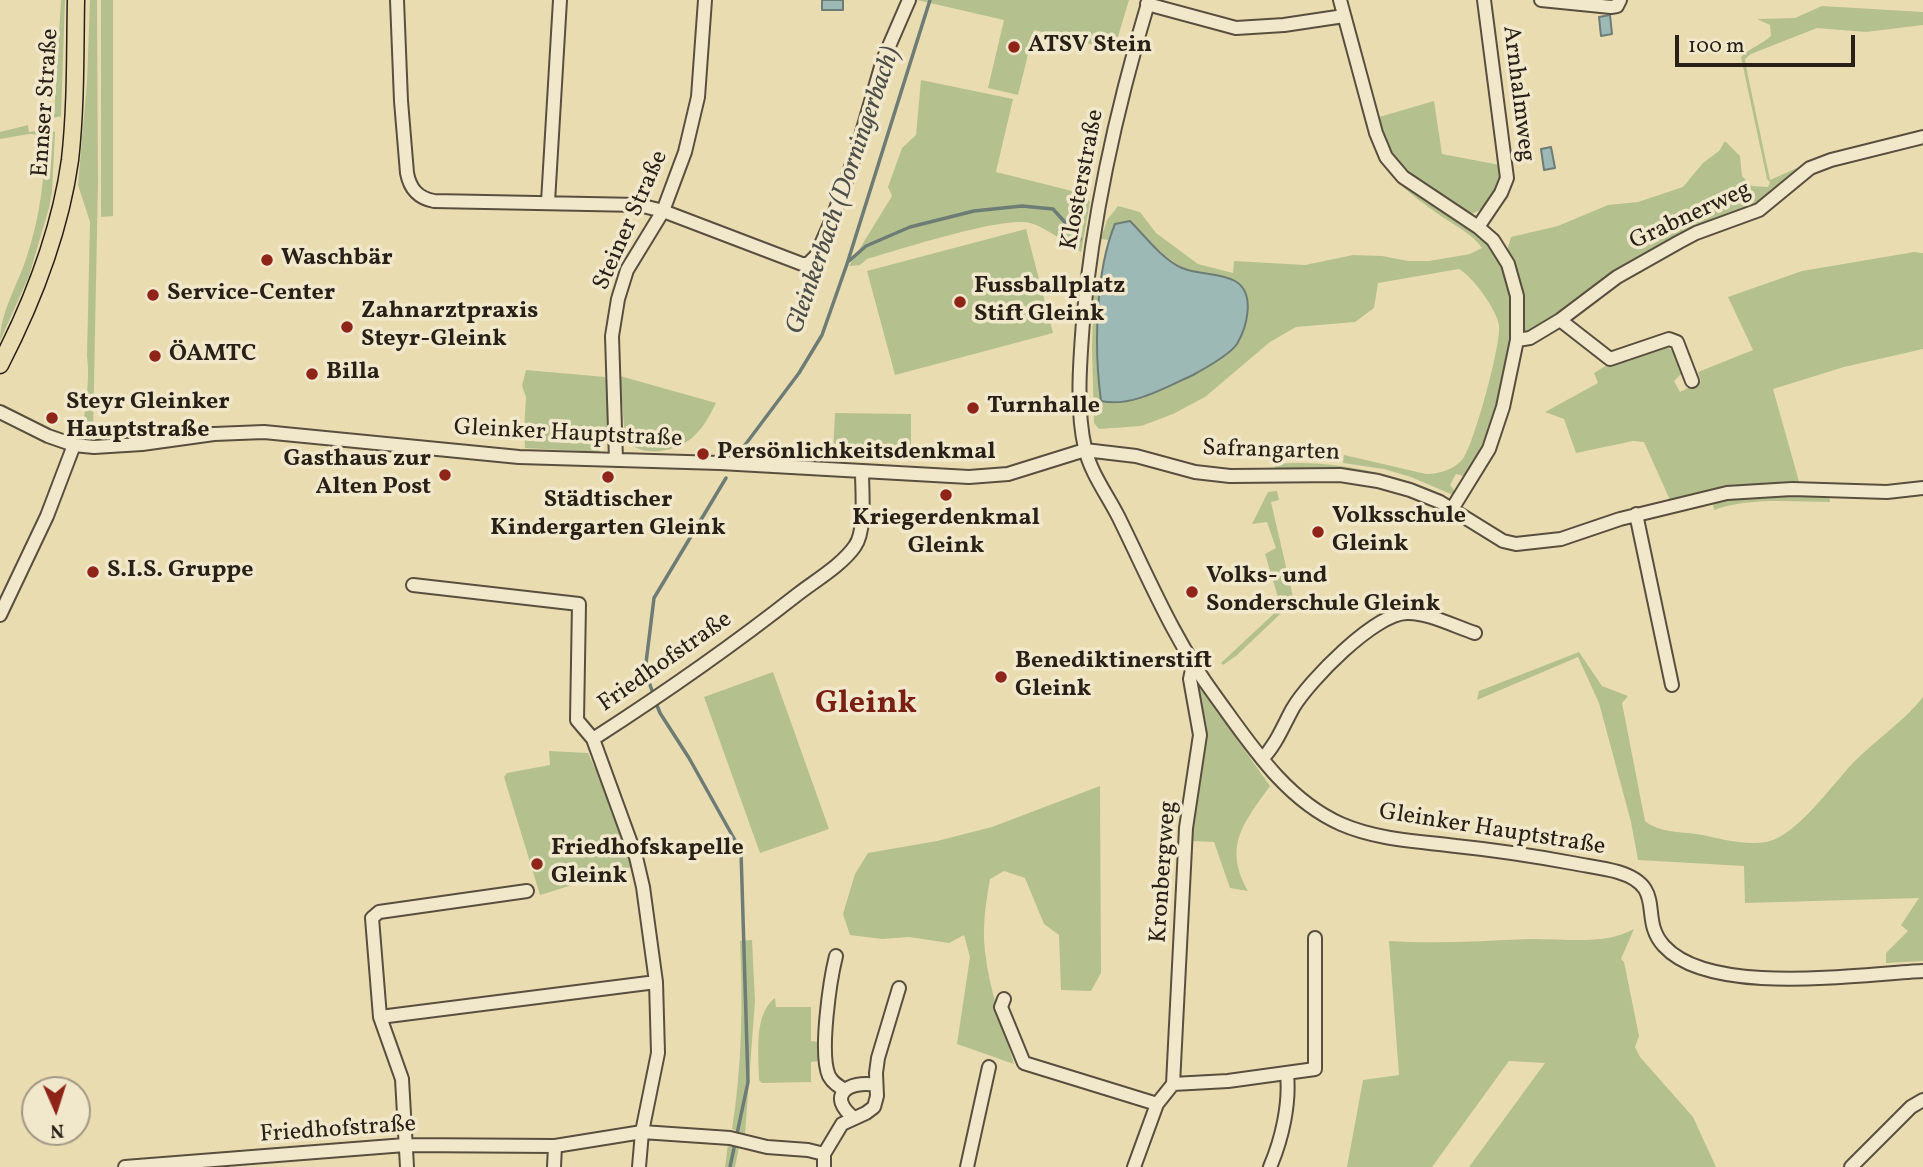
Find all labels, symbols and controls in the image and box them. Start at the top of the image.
scale bar [1678,21,1858,65]
street label: Arnhalmweg [1494,24,1540,164]
street label: Ennser Straße [27,28,67,178]
text: 100 m [1688,32,1745,61]
place label: ATSV Stein [1028,33,1152,61]
marker: ATSV Stein [1006,39,1022,55]
water label: Gleinkerbach (Dorningerbach) [781,43,909,339]
street label: Klosterstraße [1056,107,1112,253]
street label: Steiner Straße [588,147,676,295]
street label: Grabnerweg [1626,176,1756,258]
place label: Waschbär [281,246,393,274]
marker: Waschbär [259,252,275,268]
place label: Fussballplatz Stift Gleink [974,274,1125,330]
place label: Service-Center [167,281,335,309]
marker: Service-Center [145,287,161,303]
marker: Fussballplatz Stift Gleink [952,294,968,310]
place label: Zahnarztpraxis Steyr-Gleink [361,299,538,355]
marker: Zahnarztpraxis Steyr-Gleink [339,319,355,335]
place label: ÖAMTC [169,342,256,370]
marker: ÖAMTC [147,348,163,364]
place label: Billa [326,360,380,388]
marker: Billa [304,366,320,382]
place label: Steyr Gleinker Hauptstraße [66,390,230,446]
place label: Turnhalle [987,394,1100,422]
marker: Turnhalle [965,400,981,416]
marker: Steyr Gleinker Hauptstraße [44,410,60,426]
street label: Gleinker Hauptstraße [453,415,683,455]
street label: Safrangarten [1202,435,1340,469]
place label: Persönlichkeitsdenkmal [717,440,996,468]
marker: Persönlichkeitsdenkmal [695,446,711,462]
place label: Gasthaus zur Alten Post [283,447,431,503]
marker: Gasthaus zur Alten Post [437,467,453,483]
marker: Städtischer Kindergarten Gleink [600,469,616,485]
marker: Kriegerdenkmal Gleink [938,487,954,503]
place label: Städtischer Kindergarten Gleink [490,488,726,544]
place label: Volksschule Gleink [1332,504,1466,560]
place label: Kriegerdenkmal Gleink [852,506,1040,562]
marker: Volksschule Gleink [1310,524,1326,540]
place label: S.I.S. Gruppe [107,558,253,586]
marker: S.I.S. Gruppe [85,564,101,580]
place label: Volks- und Sonderschule Gleink [1206,564,1440,620]
marker: Volks- und Sonderschule Gleink [1184,584,1200,600]
street label: Friedhofstraße [594,606,738,720]
place label: Benediktinerstift Gleink [1015,649,1212,705]
marker: Benediktinerstift Gleink [993,669,1009,685]
district label: Gleink [815,687,917,725]
street label: Gleinker Hauptstraße [1377,799,1607,863]
street label: Kronbergweg [1146,800,1184,944]
place label: Friedhofskapelle Gleink [551,836,744,892]
marker: Friedhofskapelle Gleink [529,856,545,872]
north arrow [21,1076,91,1146]
street label: Friedhofstraße [259,1111,417,1151]
text: N [49,1117,65,1143]

